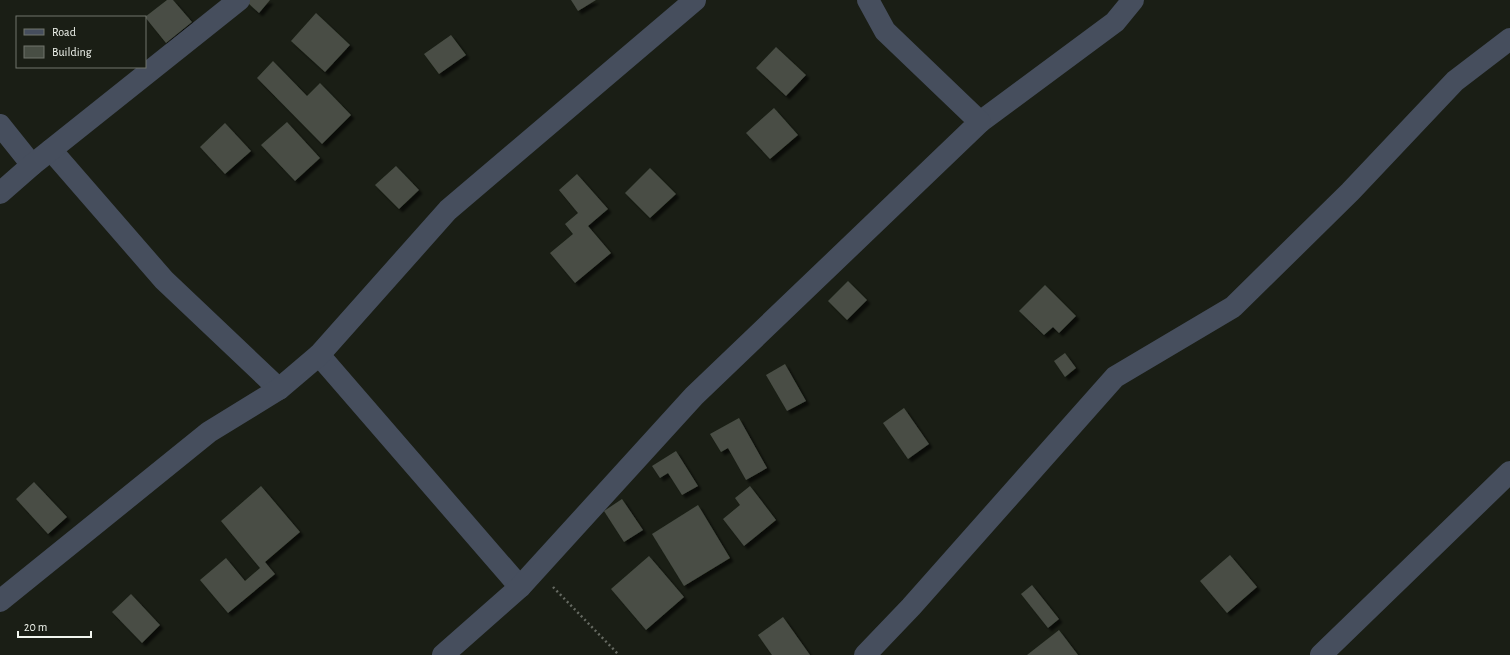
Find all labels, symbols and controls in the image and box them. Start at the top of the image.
legend [16,16,146,68]
text: Road [52,26,76,38]
text: Building [52,46,92,58]
scale bar [18,613,91,639]
text: 20 m [24,621,47,633]

